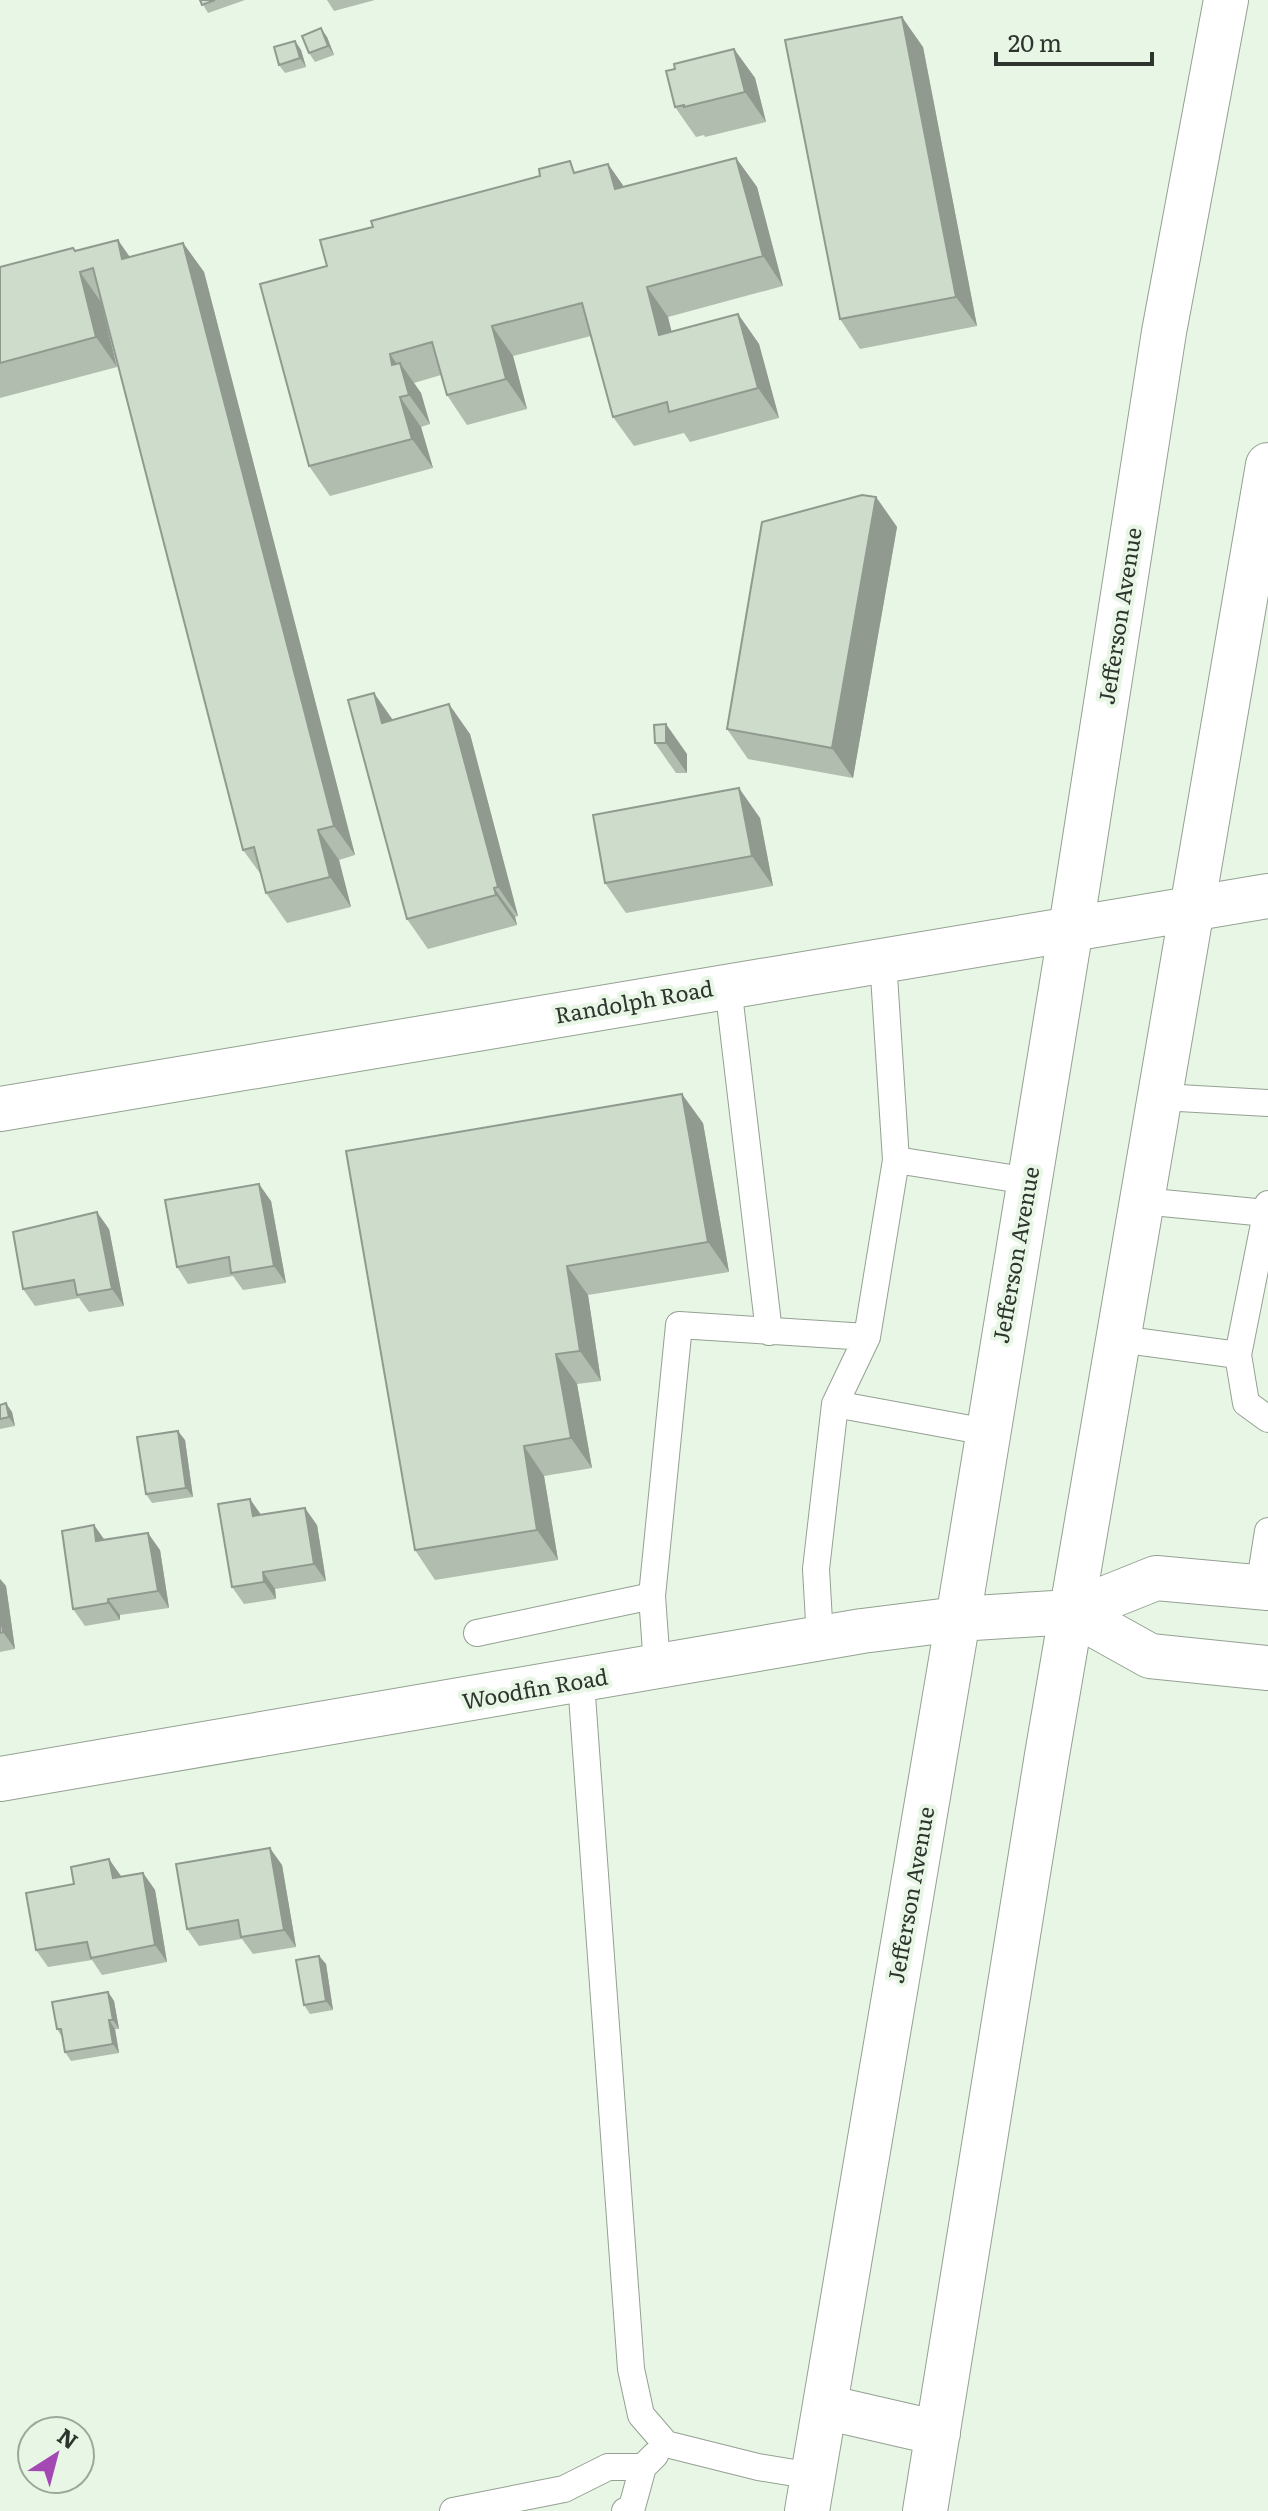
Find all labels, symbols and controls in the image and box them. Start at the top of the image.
scale bar [996,16,1152,66]
text: 20 m [1008,24,1062,59]
street label: Jefferson Avenue [1088,525,1149,707]
street label: Randolph Road [552,970,716,1031]
street label: Jefferson Avenue [983,1164,1046,1346]
street label: Woodfin Road [459,1658,610,1717]
street label: Jefferson Avenue [878,1804,941,1986]
north arrow [16,2415,96,2495]
text: N [51,2419,86,2456]

